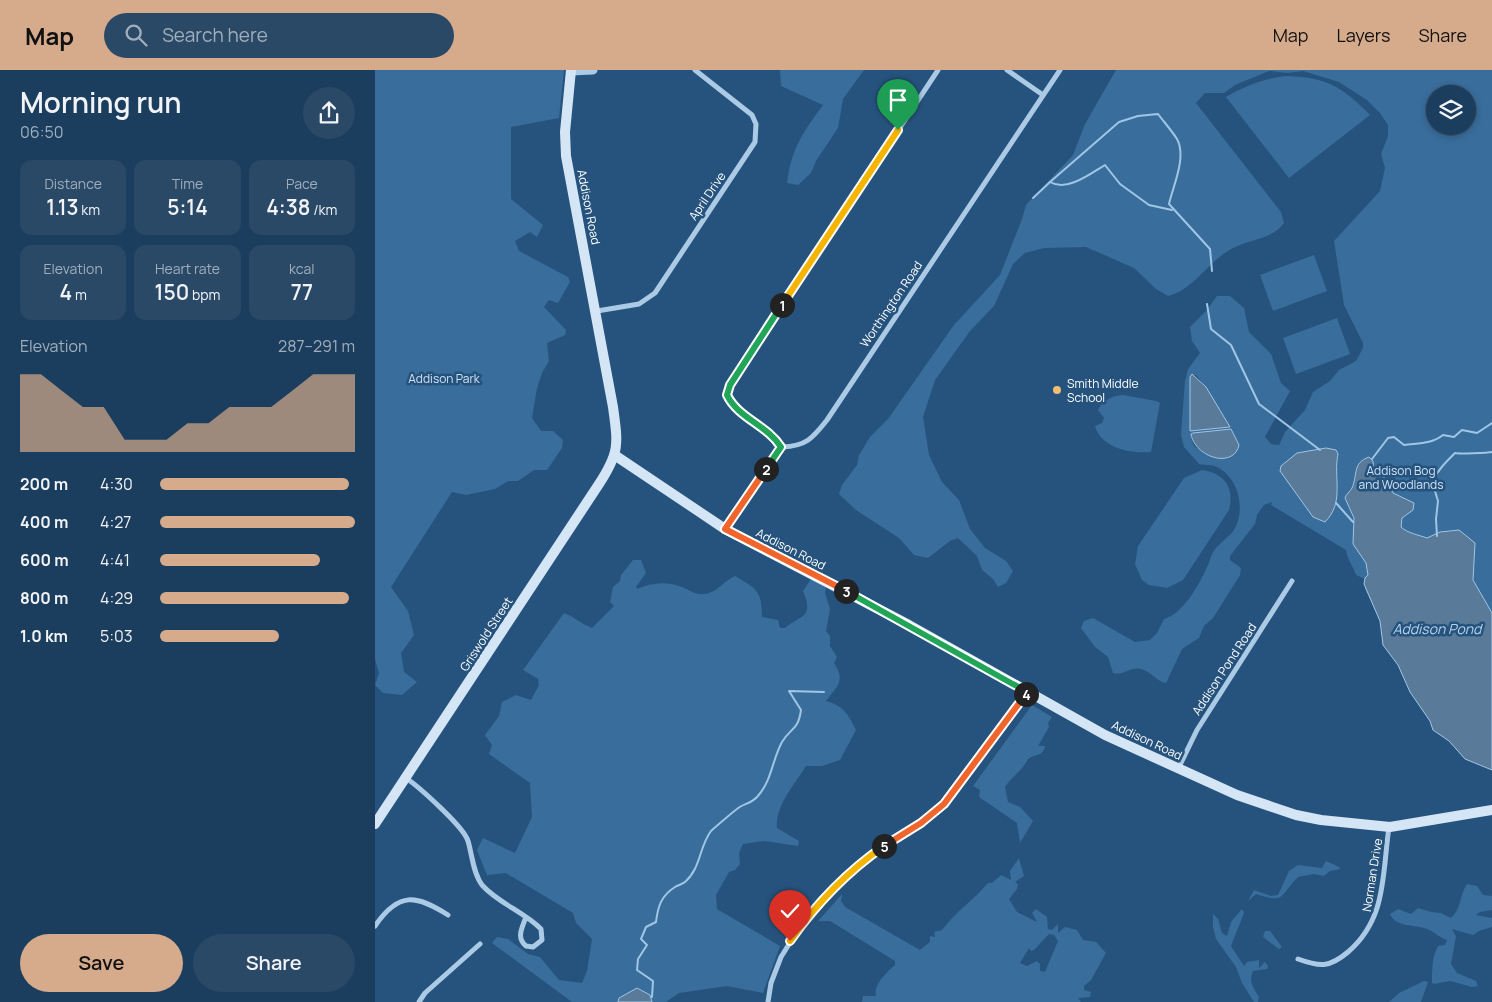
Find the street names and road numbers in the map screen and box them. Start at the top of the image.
street label: Addison Road [573,168,605,246]
street label: April Drive [685,168,729,224]
street label: Worthington Road [856,258,926,350]
street label: Addison Road [753,524,829,574]
street label: Griswold Street [456,593,516,674]
street label: Addison Pond Road [1188,620,1260,718]
street label: Addison Road [1109,716,1185,764]
street label: Norman Drive [1358,837,1386,913]

